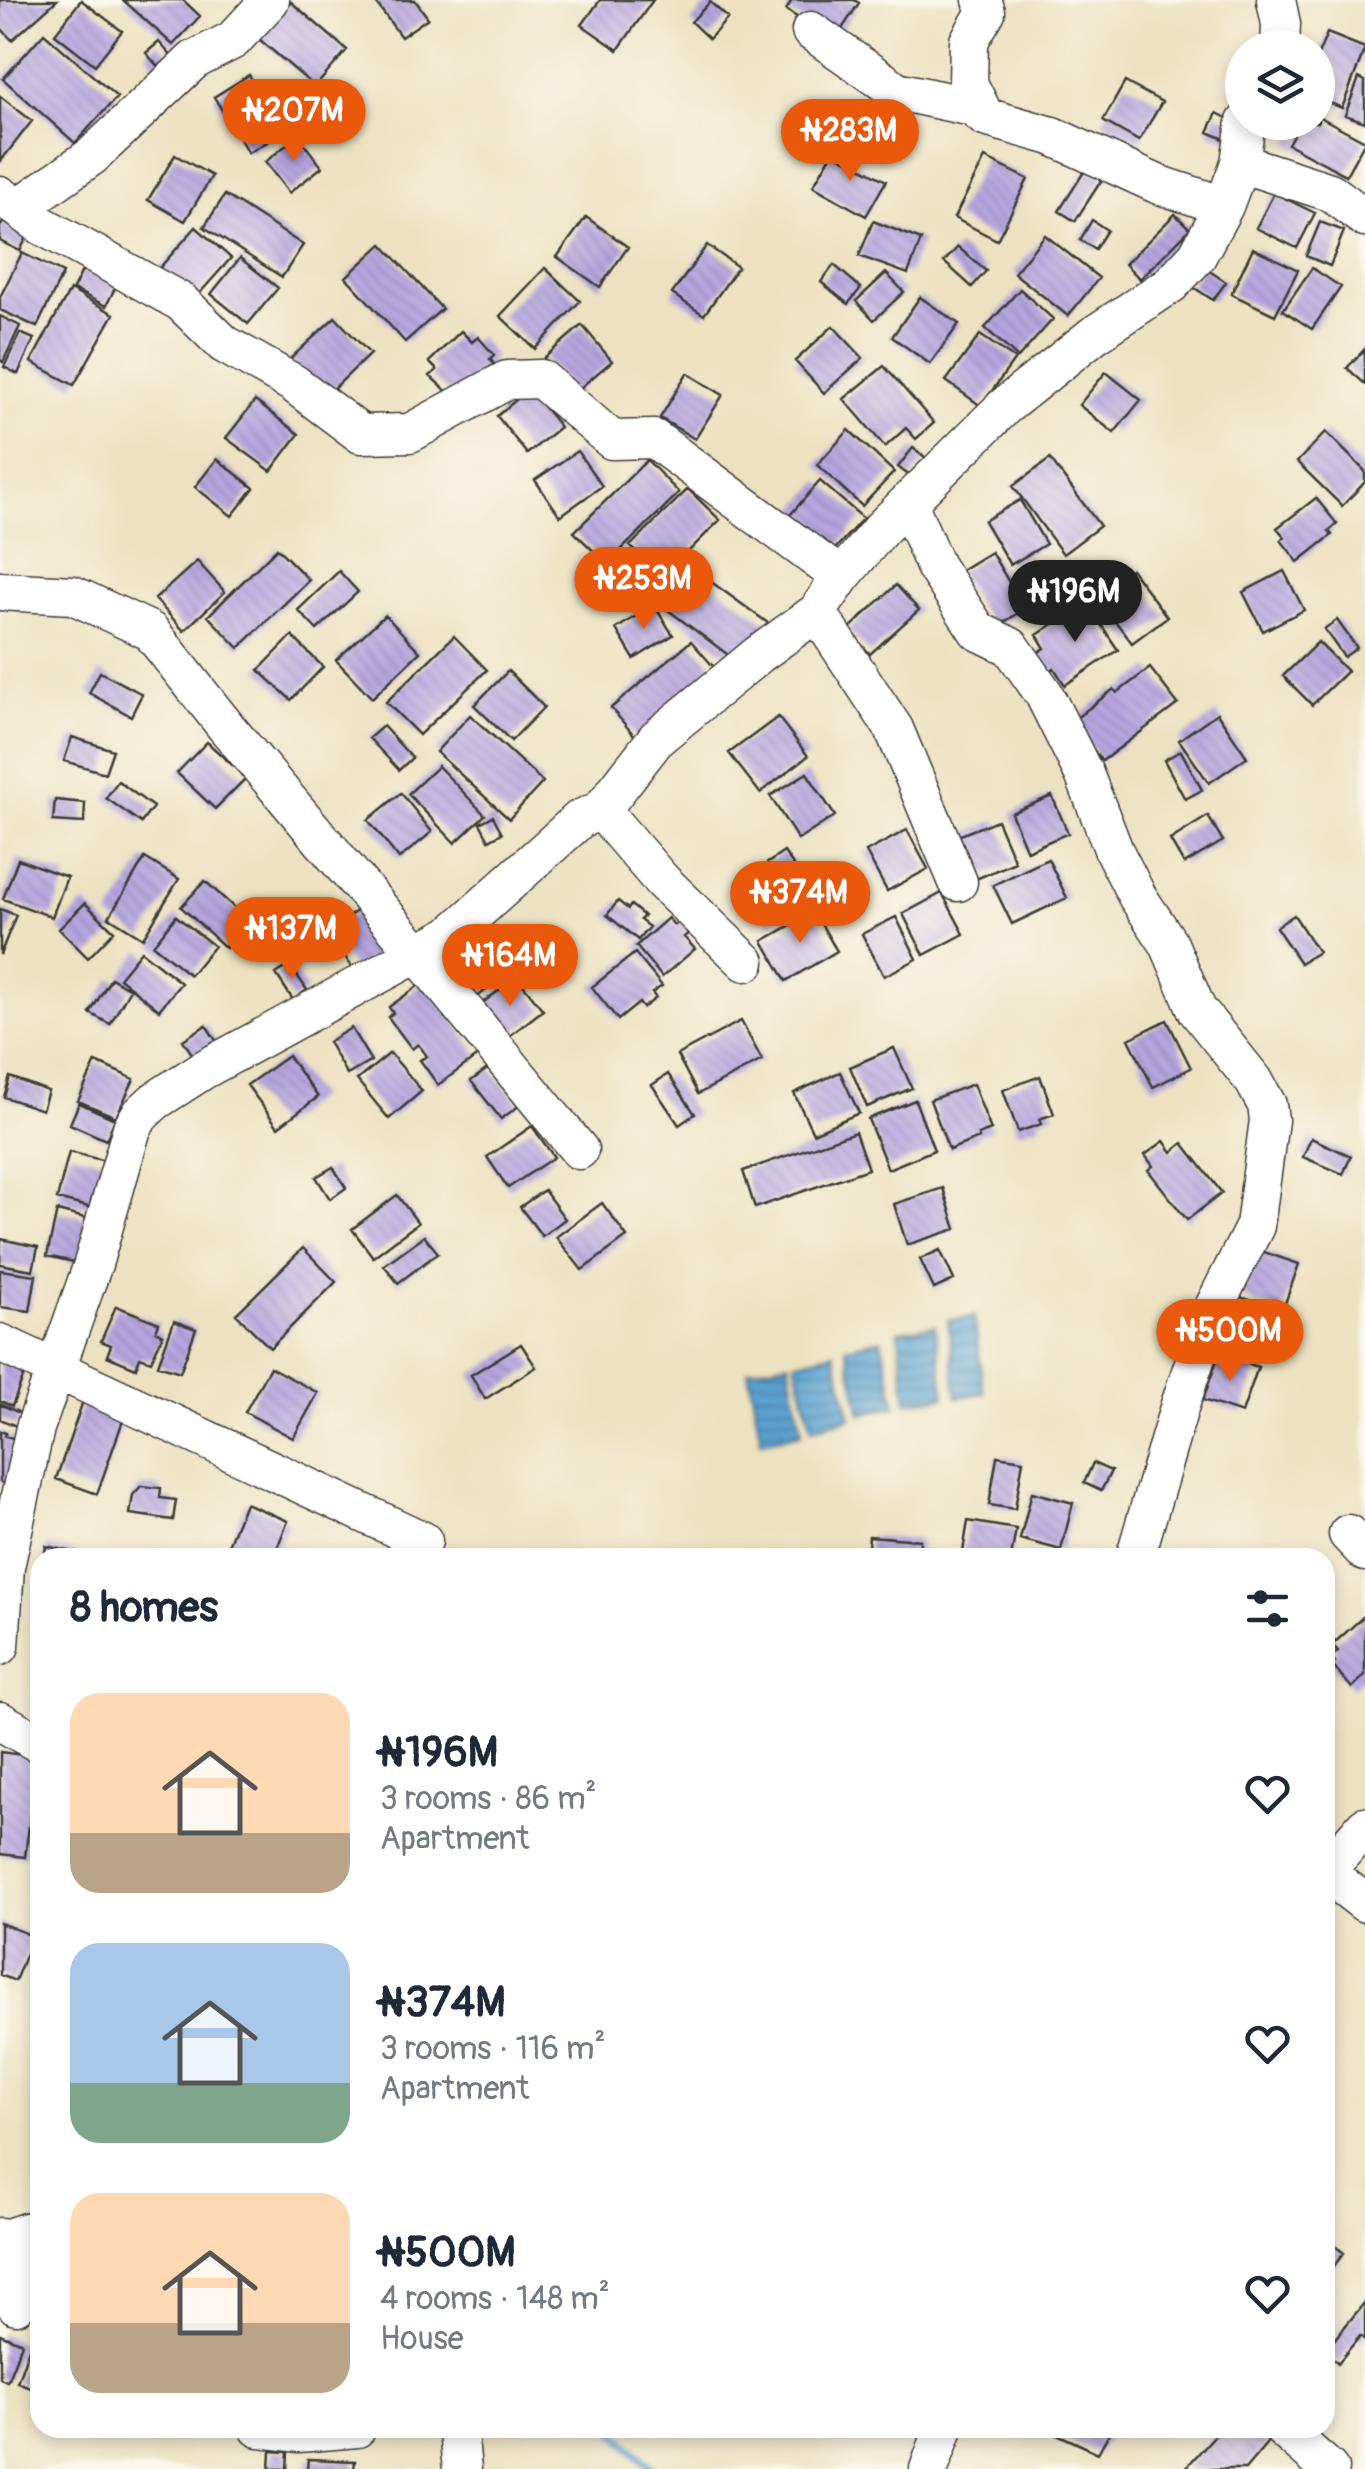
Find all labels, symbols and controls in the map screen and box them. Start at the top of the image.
map controls [1225,30,1335,140]
button: layers [1225,30,1335,140]
pin: ₦207M [224,79,364,164]
text: ₦207M [245,91,343,131]
pin: ₦283M [780,99,920,184]
text: ₦283M [803,111,897,151]
pin: ₦253M [574,547,714,632]
text: ₦253M [596,559,692,599]
pin: ₦196M [1005,560,1145,645]
text: ₦196M [1030,572,1120,612]
pin: ₦374M [730,861,870,946]
text: ₦374M [752,873,848,913]
pin: ₦137M [222,897,362,982]
text: ₦137M [247,909,337,949]
pin: ₦164M [440,924,580,1009]
text: ₦164M [464,936,556,976]
pin: ₦500M [1160,1299,1300,1384]
text: ₦500M [1178,1311,1282,1351]
icon: filters [1240,1581,1295,1636]
text: 8 homes [70,1582,218,1634]
text: ₦196M [380,1727,498,1779]
icon: home [150,1733,270,1853]
icon: heart [1240,1766,1295,1821]
text: 3 rooms · 86 m² [380,1779,597,1819]
text: Apartment [380,1819,529,1859]
text: ₦374M [380,1977,505,2029]
icon: home [150,1983,270,2103]
icon: heart [1240,2016,1295,2071]
text: 3 rooms · 116 m² [380,2029,605,2069]
text: Apartment [380,2069,529,2109]
text: ₦500M [380,2227,516,2279]
icon: home [150,2233,270,2353]
icon: heart [1240,2266,1295,2321]
text: 4 rooms · 148 m² [380,2279,610,2319]
text: House [380,2319,464,2359]

